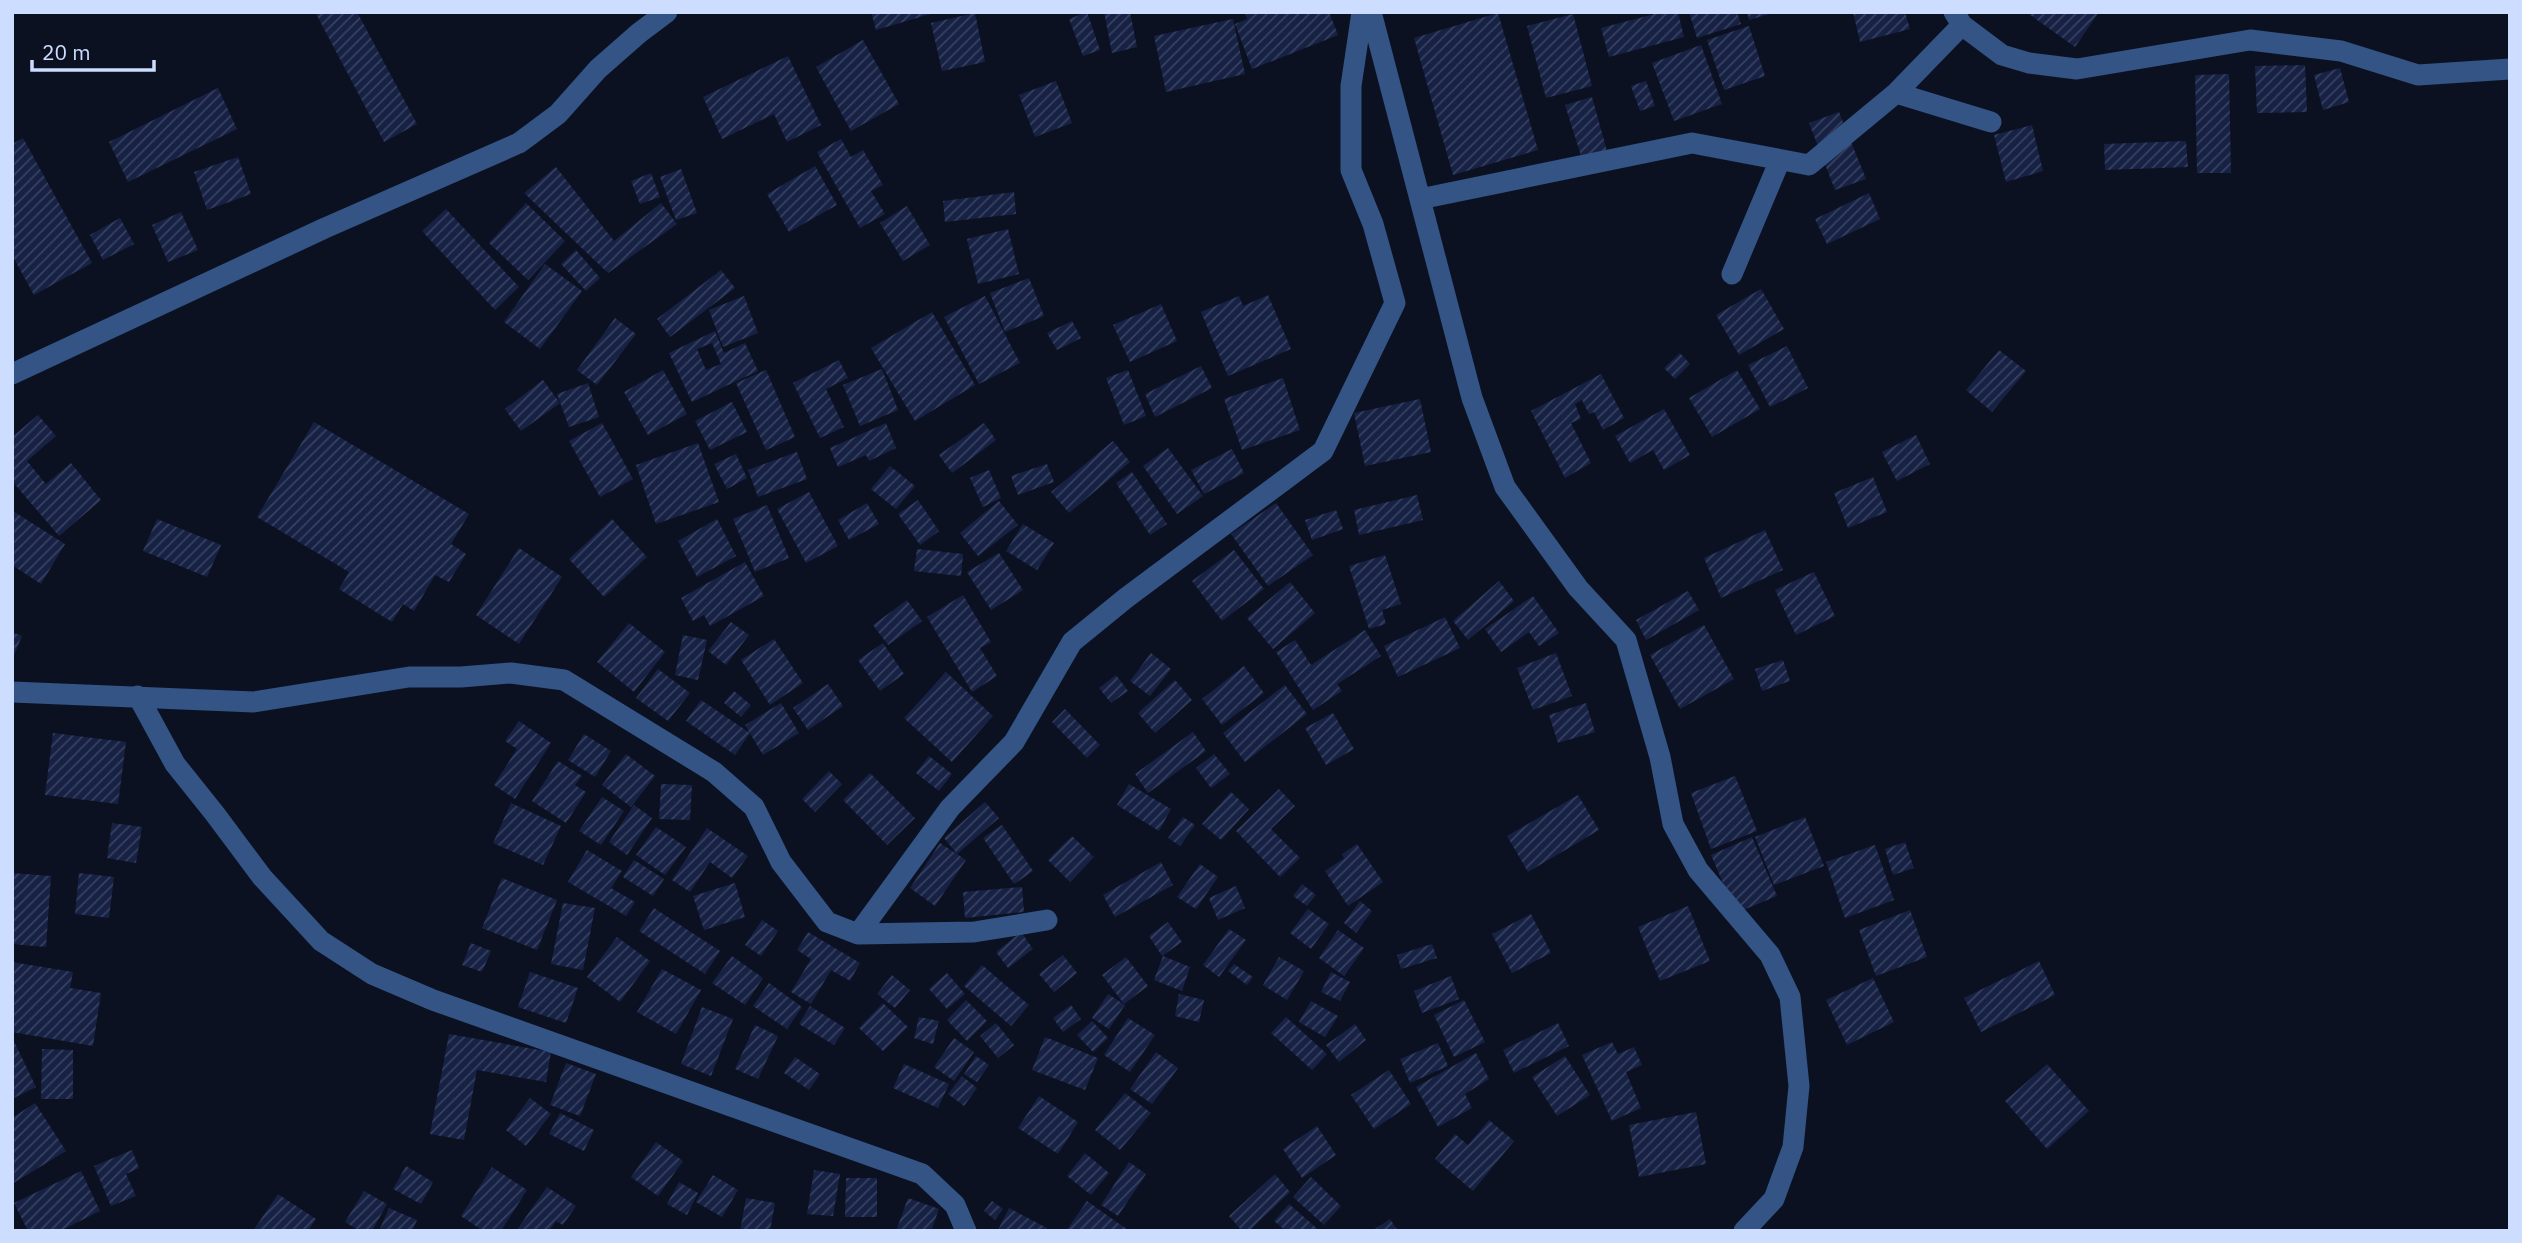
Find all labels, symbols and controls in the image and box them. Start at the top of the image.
scale bar [32,28,154,72]
text: 20 m [42,38,91,66]

